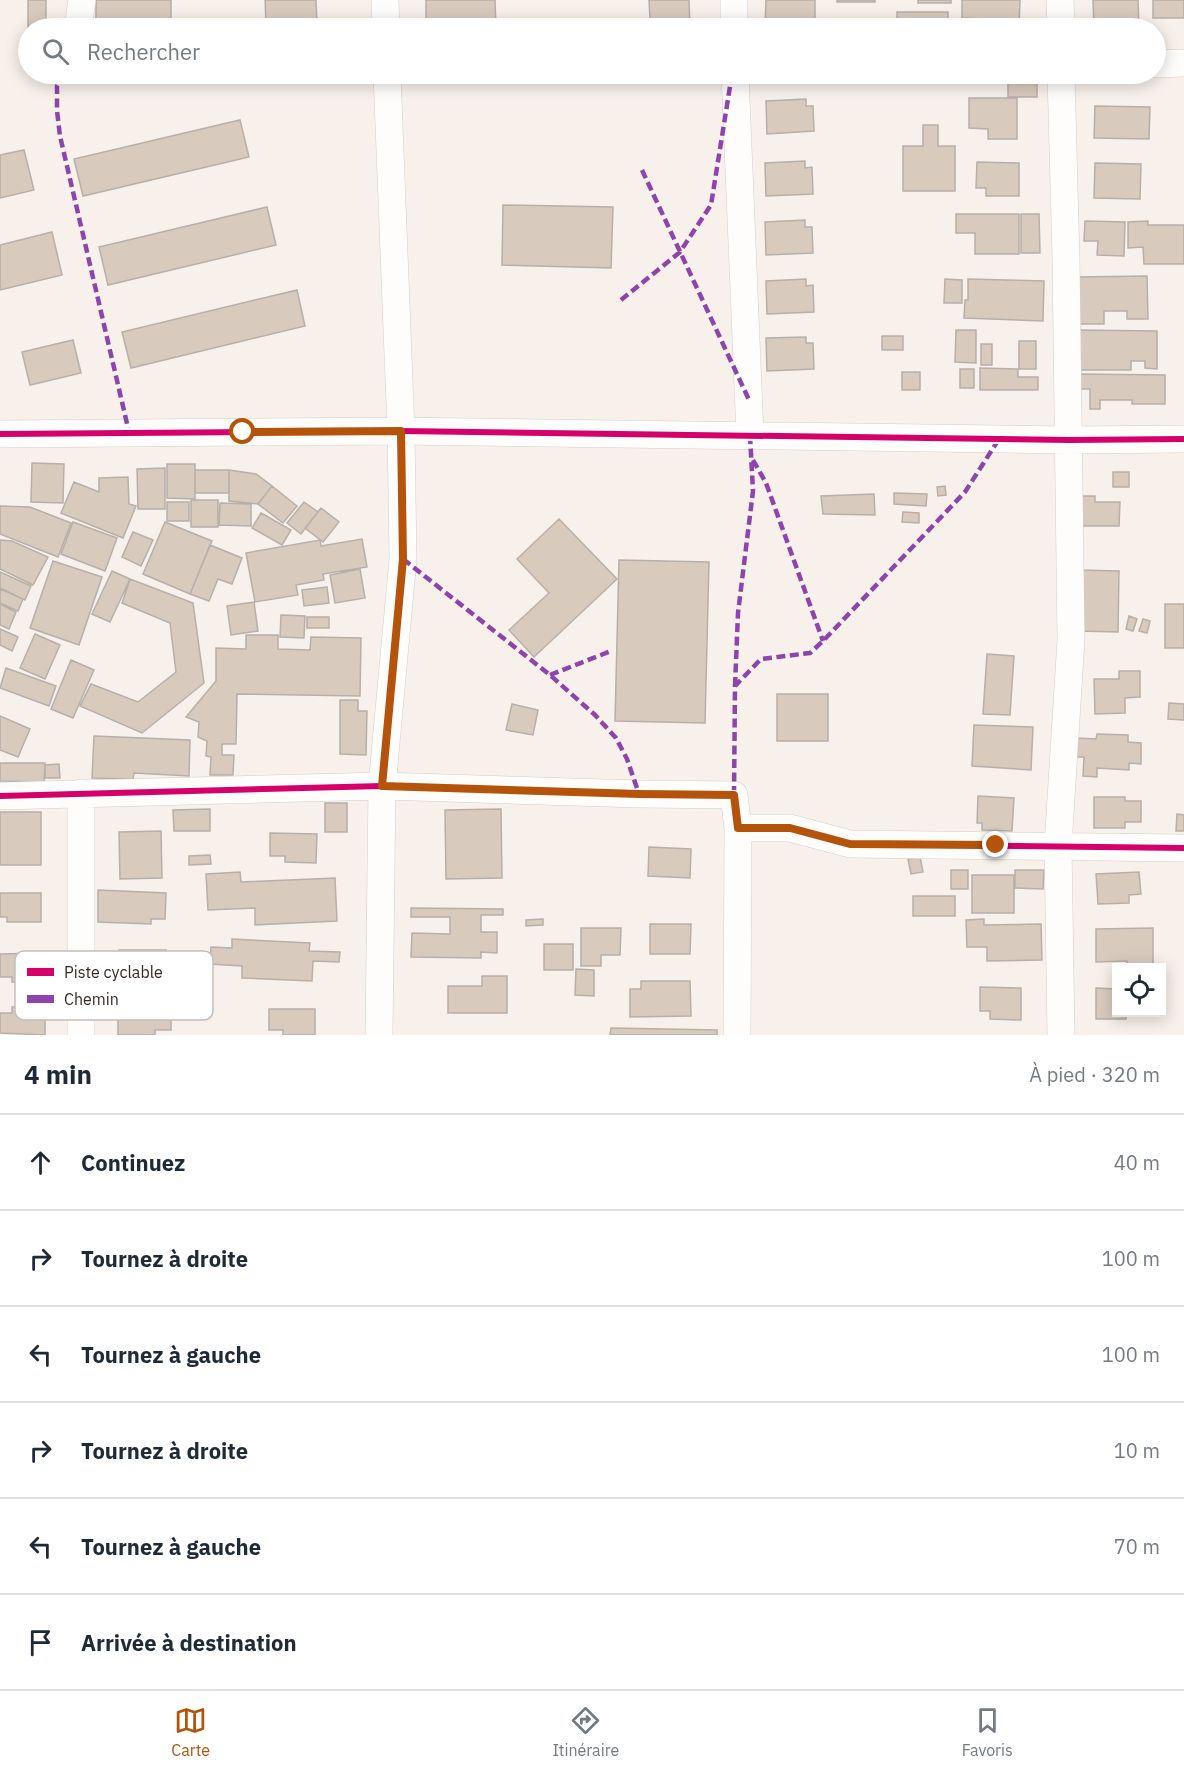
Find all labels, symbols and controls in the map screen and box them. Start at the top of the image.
search box [18,18,1166,84]
icon: search [39,35,72,68]
text: Rechercher [87,37,200,66]
route start [229,418,255,444]
route end [982,831,1008,857]
legend [15,951,213,1020]
text: Piste cyclable [64,962,163,982]
map controls [1112,963,1166,1017]
button: locate [1112,963,1166,1017]
text: Chemin [64,989,119,1009]
text: 4 min [24,1057,92,1091]
text: À pied · 320 m [1029,1061,1160,1088]
icon: ahead [24,1146,57,1179]
text: Continuez [81,1148,185,1177]
text: 40 m [1114,1149,1160,1176]
icon: right [24,1242,57,1275]
text: Tournez à droite [81,1244,248,1273]
text: 100 m [1102,1245,1160,1272]
icon: left [24,1338,57,1371]
text: Tournez à gauche [81,1340,261,1369]
text: 100 m [1102,1341,1160,1368]
icon: right [24,1434,57,1467]
text: Tournez à droite [81,1436,248,1465]
text: 10 m [1114,1437,1160,1464]
icon: left [24,1530,57,1563]
text: Tournez à gauche [81,1532,261,1561]
text: 70 m [1114,1533,1160,1560]
icon: arrive [24,1626,57,1659]
text: Arrivée à destination [81,1628,297,1657]
tab: Carte [171,1704,210,1760]
tab: Itinéraire [552,1704,619,1760]
tab: Favoris [962,1704,1013,1760]

